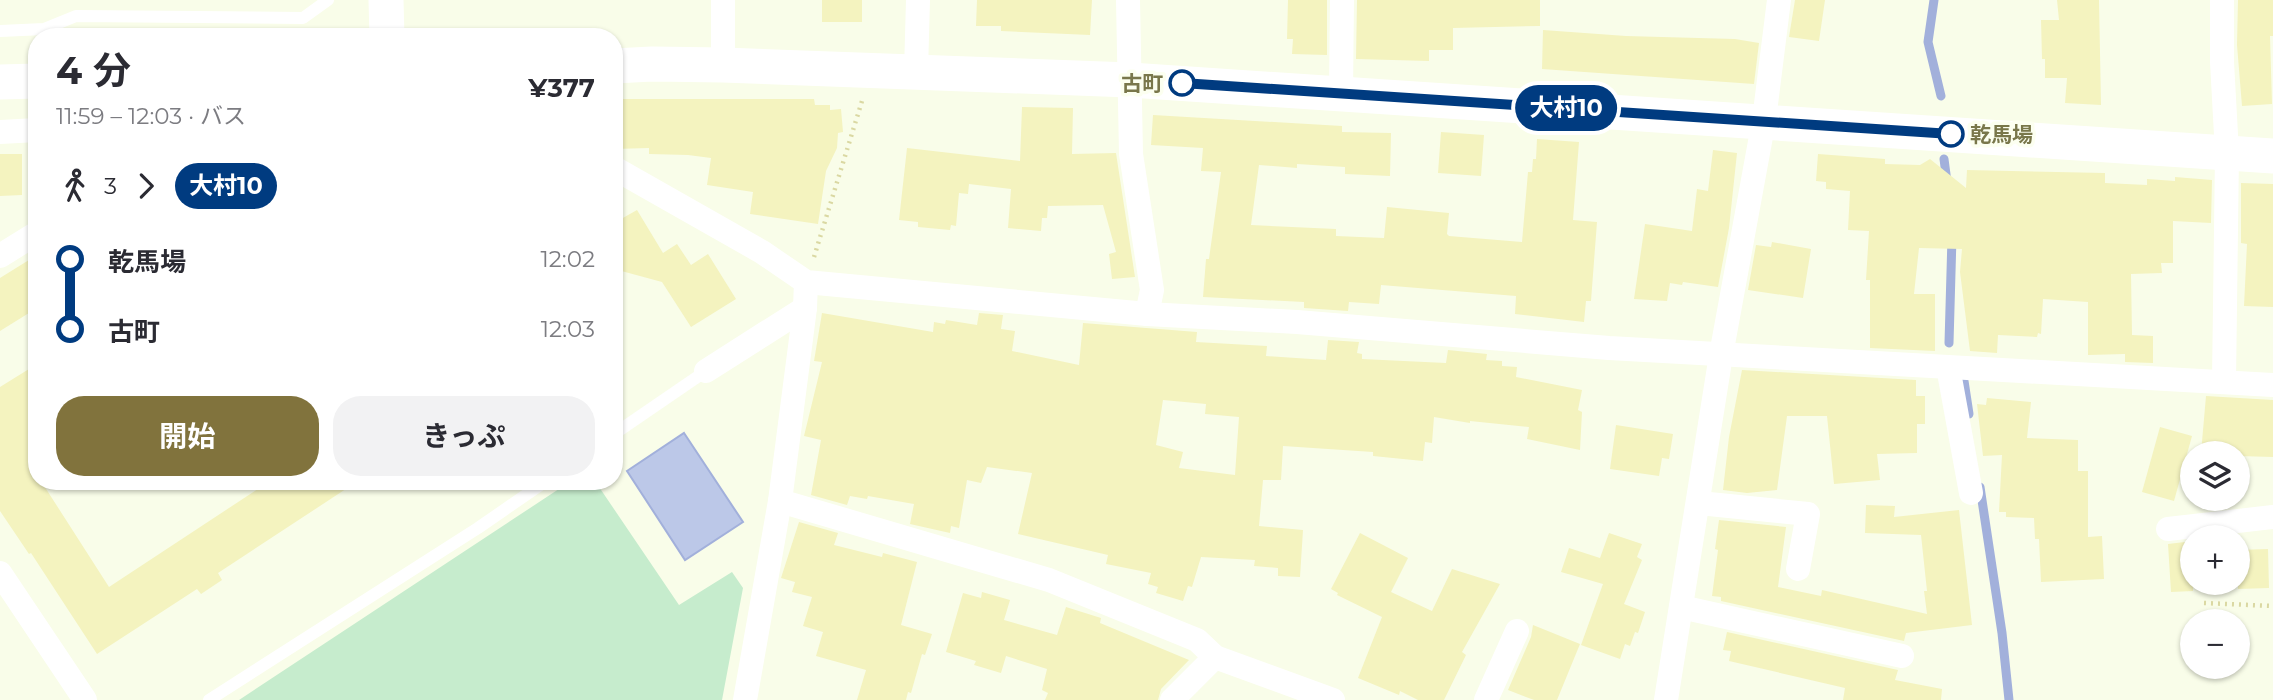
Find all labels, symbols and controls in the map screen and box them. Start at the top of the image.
text: 4 分 [56,47,131,94]
marker: 古町 [1169,70,1195,96]
place label: 古町 [1121,71,1163,96]
text: ¥377 [528,72,595,104]
line badge: 大村10 [1517,85,1615,131]
text: 大村10 [1529,93,1603,122]
text: 11:59 – 12:03 · バス [56,102,246,130]
marker: 乾馬場 [1938,121,1964,147]
place label: 乾馬場 [1970,122,2033,147]
icon: walk [56,167,94,205]
icon: forward [127,167,165,205]
text: 大村10 [189,171,263,200]
text: 3 [104,172,117,200]
text: 12:02 [540,245,595,273]
text: 乾馬場 [108,246,186,278]
text: 12:03 [541,315,595,343]
text: 古町 [108,316,160,348]
button: 開始 [56,396,319,476]
button: きっぷ [333,396,595,476]
map controls [2180,441,2250,679]
button: layers [2180,441,2250,511]
button: + [2180,525,2250,595]
button: − [2180,609,2250,679]

